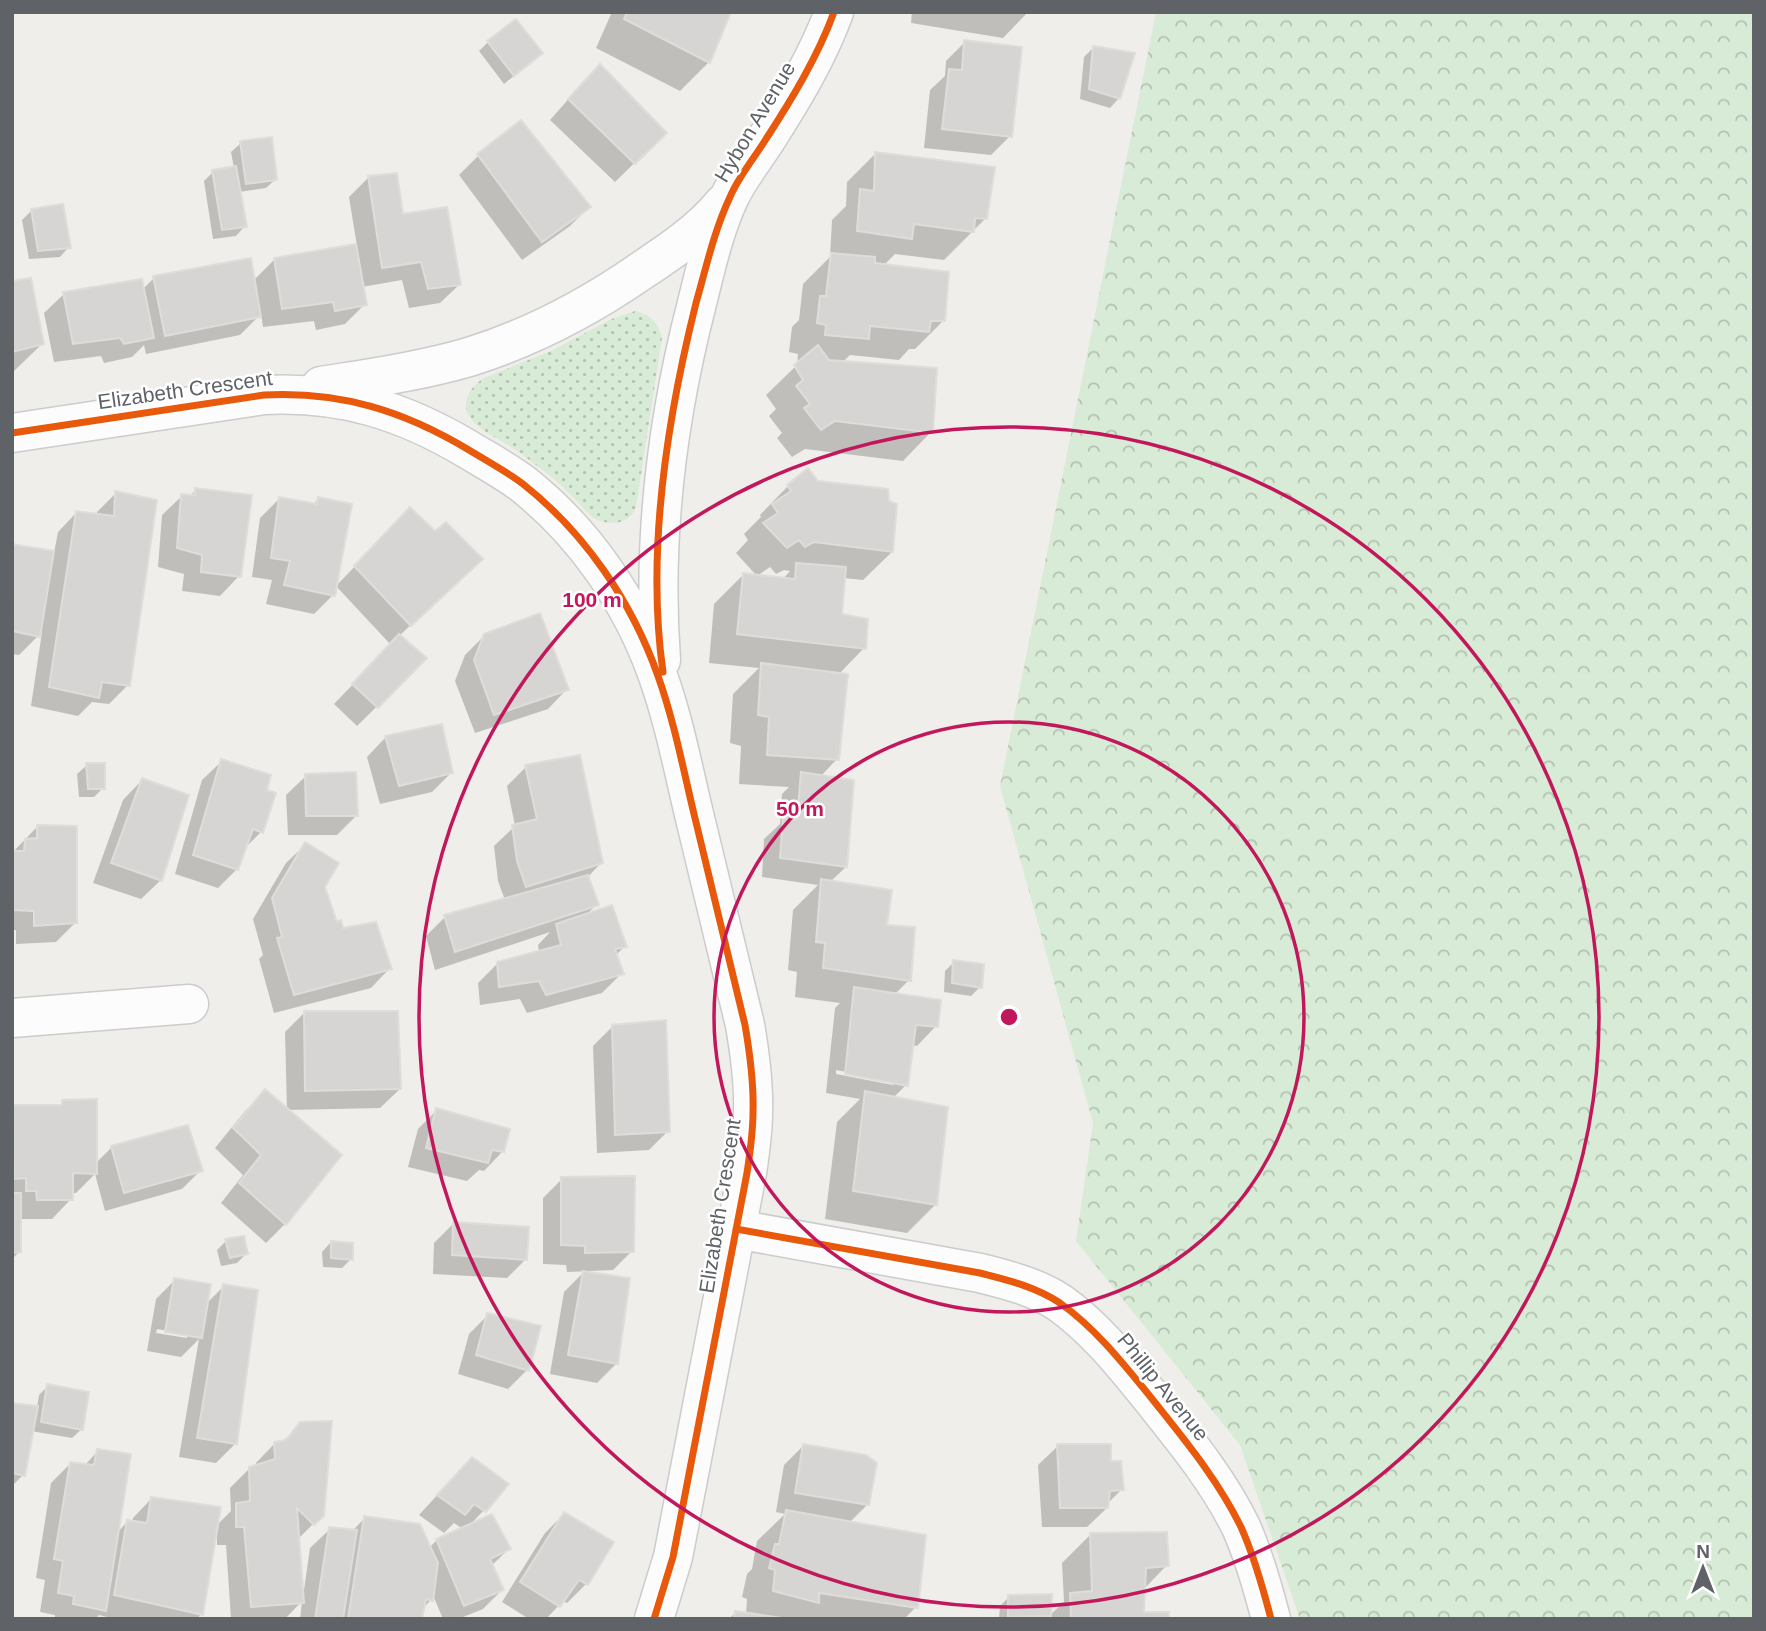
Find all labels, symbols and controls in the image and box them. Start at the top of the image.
street label: Hybon Avenue [710,57,800,186]
street label: Elizabeth Crescent [96,366,274,413]
text: 100 m [562,588,622,611]
text: 50 m [776,797,824,820]
centre of rings [997,1005,1021,1029]
street label: Elizabeth Crescent [694,1117,745,1295]
street label: Phillip Avenue [1113,1328,1214,1445]
north arrow [1668,1533,1738,1603]
text: N [1696,1541,1710,1562]

